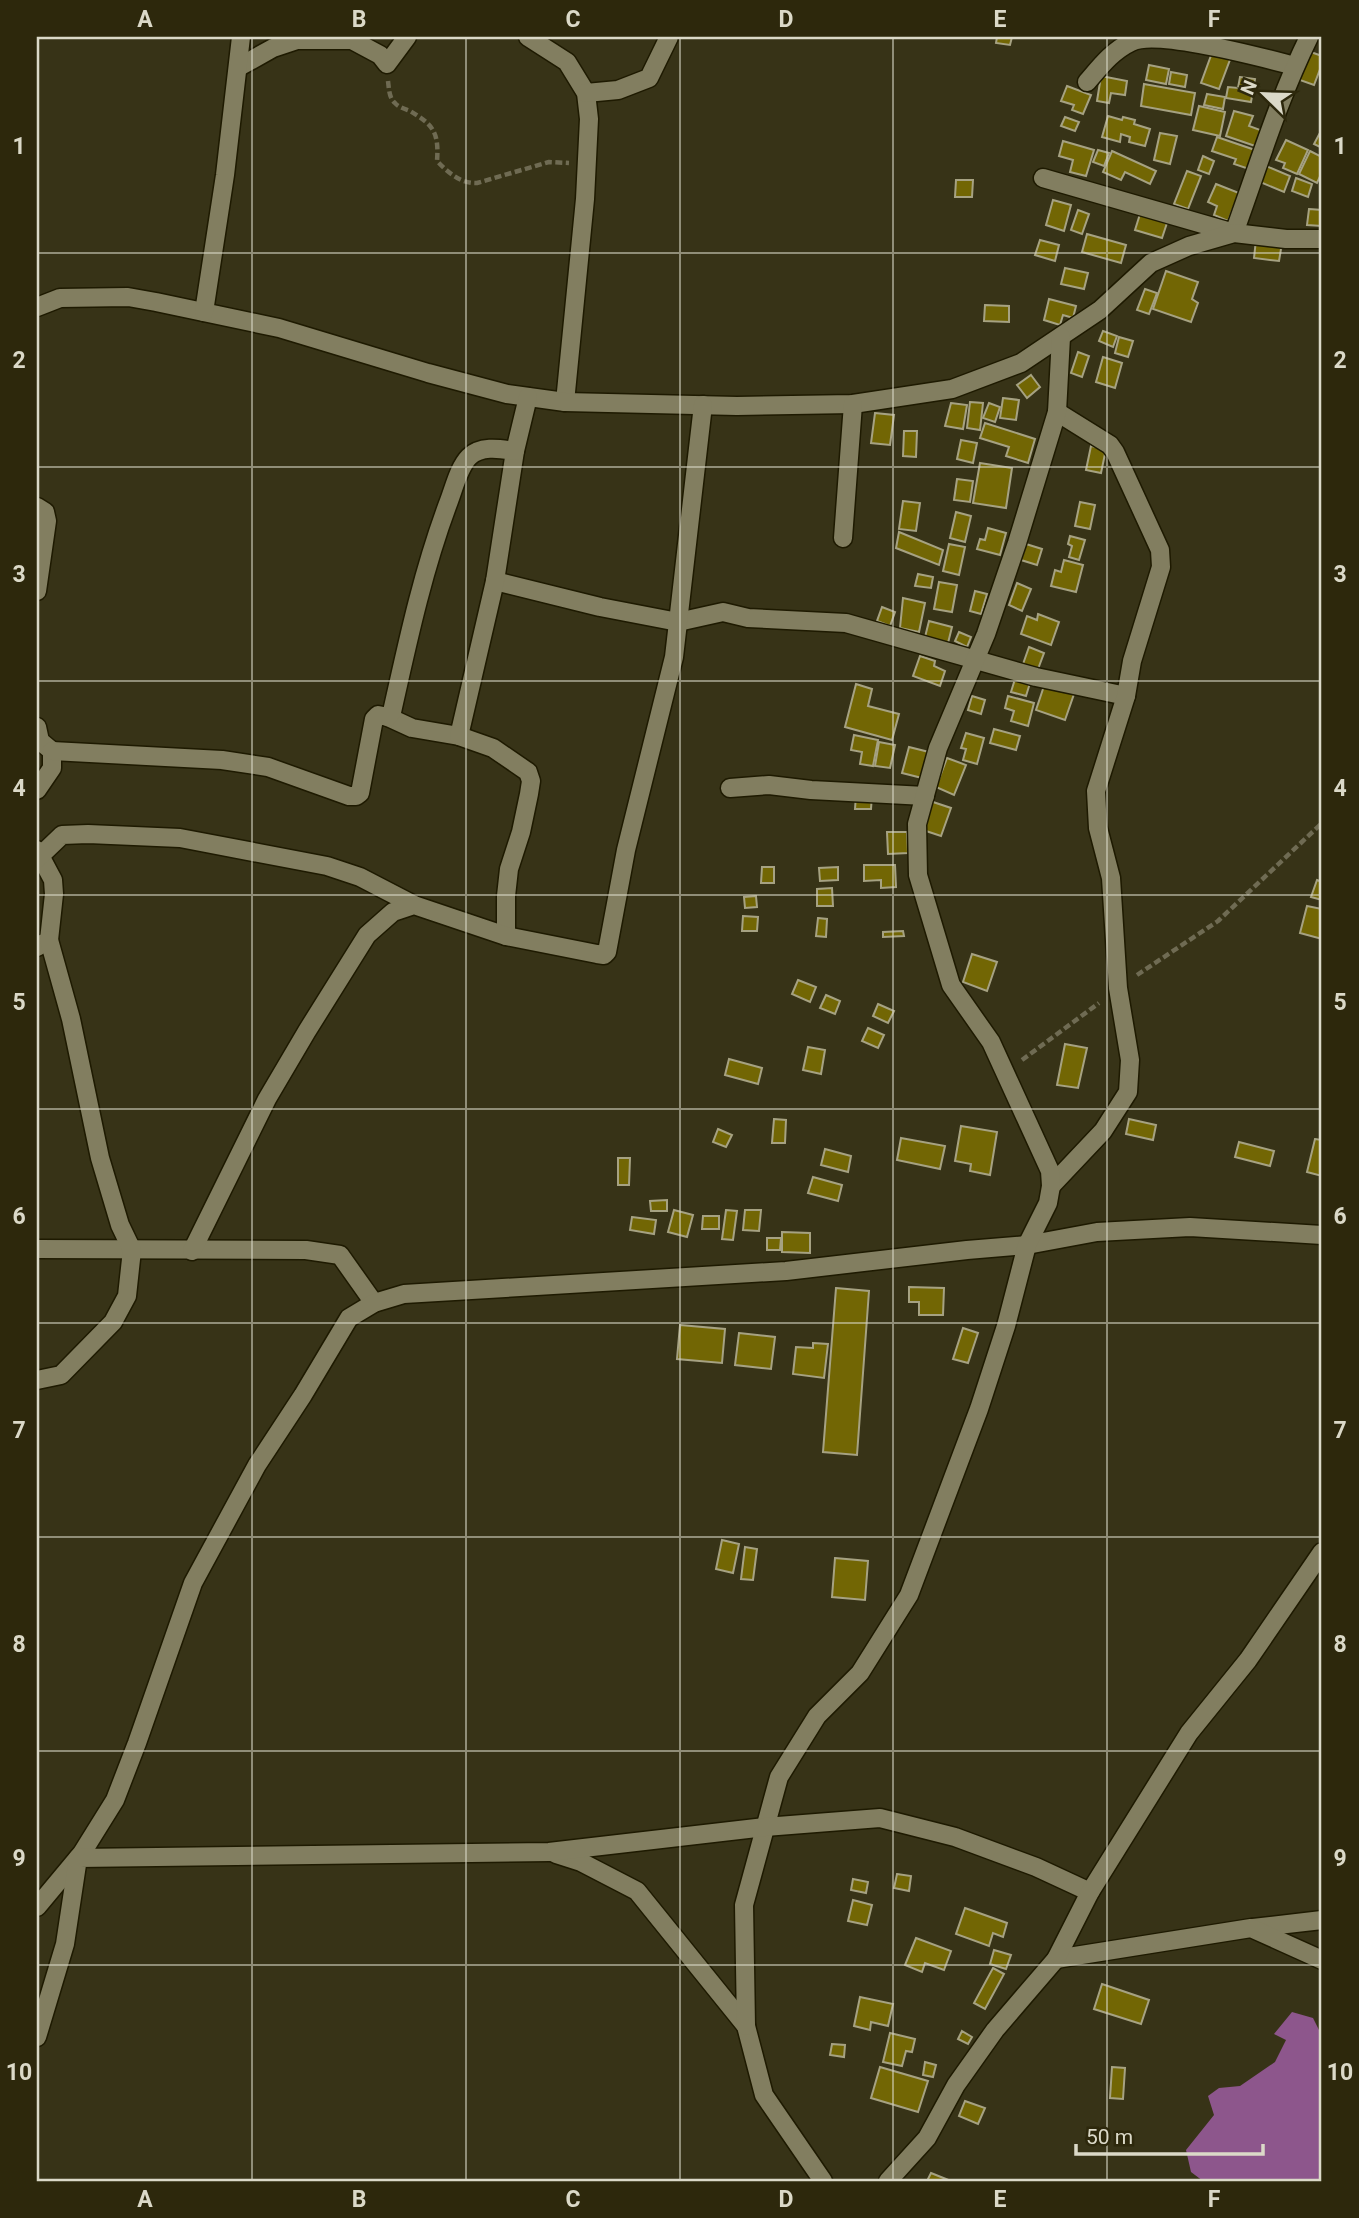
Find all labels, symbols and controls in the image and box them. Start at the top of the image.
text: A [137,6,153,33]
text: B [352,6,366,33]
text: C [565,6,581,33]
text: D [779,6,793,33]
text: E [994,6,1007,33]
text: F [1208,6,1221,33]
north arrow [1230,60,1300,130]
text: N [1236,77,1262,98]
text: 1 [12,133,26,160]
text: 1 [1333,133,1347,160]
text: 2 [12,347,26,374]
text: 2 [1333,347,1347,374]
text: 3 [12,561,26,588]
text: 3 [1333,561,1347,588]
text: 4 [12,775,26,802]
text: 4 [1333,775,1347,802]
text: 5 [12,989,26,1016]
text: 5 [1333,989,1347,1016]
text: 6 [12,1203,26,1230]
text: 6 [1333,1203,1347,1230]
text: 7 [12,1417,26,1444]
text: 7 [1333,1417,1347,1444]
text: 8 [12,1631,26,1658]
text: 8 [1333,1631,1347,1658]
text: 9 [12,1845,26,1872]
text: 9 [1333,1845,1347,1872]
text: 10 [6,2059,32,2086]
text: 10 [1327,2059,1353,2086]
scale bar [1076,2113,1263,2157]
text: 50 m [1086,2125,1133,2149]
text: A [137,2186,153,2213]
text: B [352,2186,366,2213]
text: C [565,2186,581,2213]
text: D [779,2186,793,2213]
text: E [994,2186,1007,2213]
text: F [1208,2186,1221,2213]

